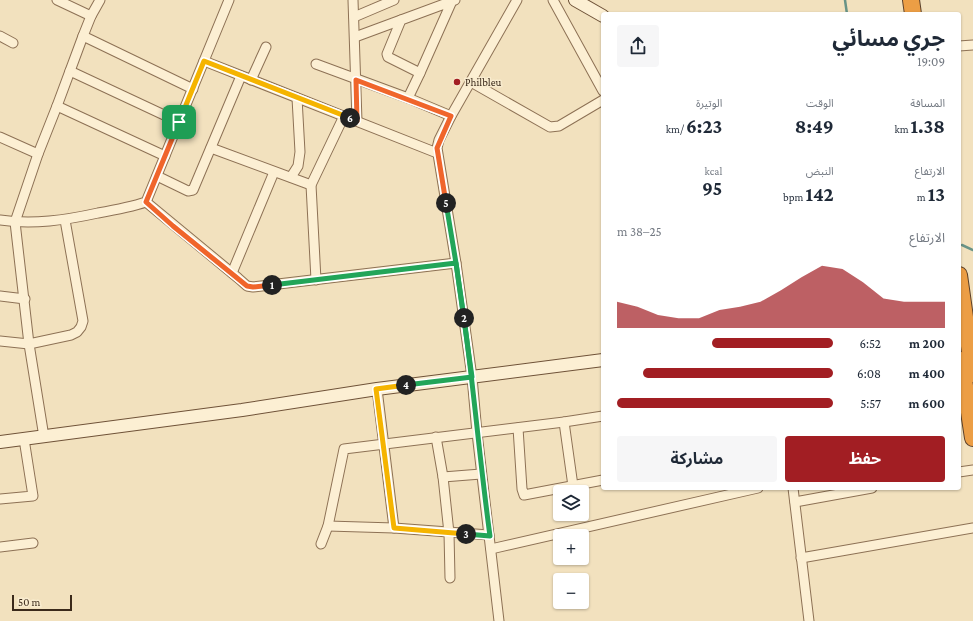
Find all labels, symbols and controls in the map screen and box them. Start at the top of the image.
button: share [617,25,659,67]
text: جري مسائي [832,26,945,51]
text: 19:09 [917,54,945,69]
place label: Philbleu [465,76,502,88]
marker: Philbleu [452,77,462,87]
text: الوتيرة [696,97,722,109]
text: الوقت [806,97,834,109]
text: المسافة [910,97,945,109]
pin [162,105,196,139]
pin: 6 [340,108,360,128]
icon: arrive [168,111,190,133]
text: 6 [347,112,353,124]
text: 6:23 [686,115,722,137]
text: 8:49 [795,115,834,137]
text: 1.38 [911,115,945,137]
text: /km [666,123,686,135]
text: km [894,123,911,135]
text: kcal [705,165,722,177]
text: النبض [806,165,834,177]
text: الارتفاع [915,165,945,177]
text: 95 [702,177,722,199]
text: 142 [805,183,834,205]
text: 13 [928,183,945,205]
text: bpm [783,191,805,203]
text: m [917,191,928,203]
pin: 5 [436,193,456,213]
text: 5 [443,197,449,209]
text: 25–38 m [617,224,662,239]
text: الارتفاع [909,230,945,245]
pin: 1 [262,275,282,295]
text: 1 [270,279,274,291]
pin: 2 [454,308,474,328]
text: 2 [461,312,467,324]
text: 6:52 [859,336,881,351]
text: 200 m [909,336,945,351]
text: 6:08 [857,366,881,381]
text: 400 m [909,366,945,381]
pin: 4 [396,375,416,395]
text: 4 [403,379,409,391]
text: 5:57 [860,396,881,411]
text: 600 m [909,396,945,411]
button: مشاركة [617,436,777,482]
button: حفظ [785,436,945,482]
map controls [553,485,589,609]
button: layers [553,485,589,521]
pin: 3 [456,524,476,544]
text: 3 [463,528,469,540]
button: + [553,529,589,565]
button: − [553,573,589,609]
scale bar [12,593,72,612]
text: 50 m [18,596,40,608]

